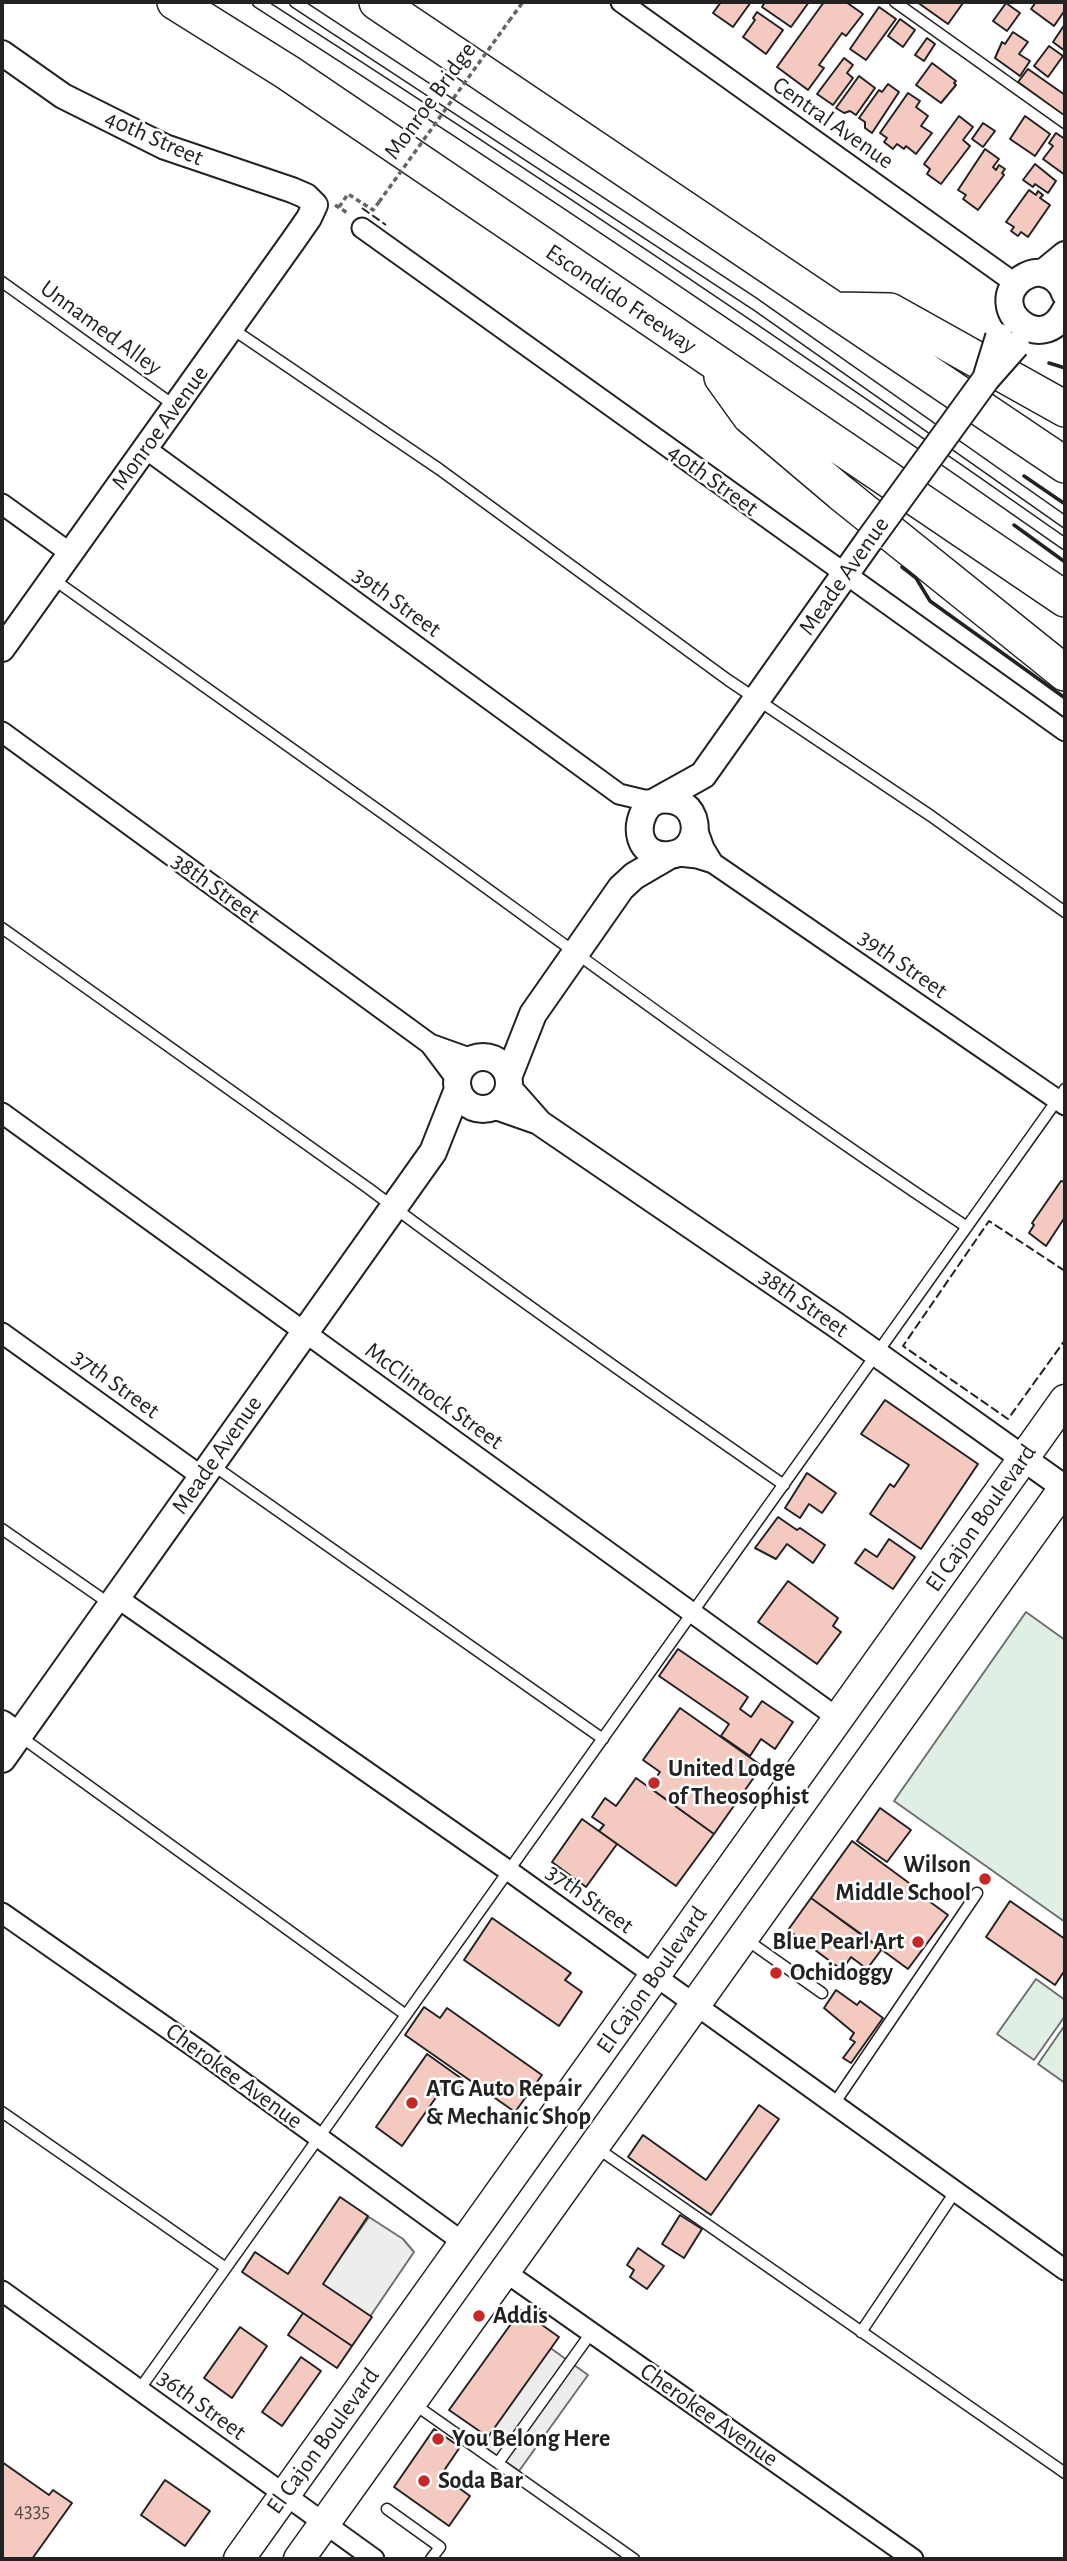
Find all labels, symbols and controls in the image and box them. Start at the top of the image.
street label: Monroe Bridge [378,37,482,165]
street label: Central Avenue [767,71,899,175]
street label: 40th Street [100,104,208,172]
street label: Escondido Freeway [540,238,702,360]
street label: Unnamed Alley [34,274,168,382]
street label: Monroe Avenue [105,360,215,496]
street label: 40th Street [662,438,764,522]
street label: Meade Avenue [793,511,895,641]
street label: 39th Street [347,560,447,644]
street label: 38th Street [166,846,266,930]
street label: 39th Street [853,923,953,1005]
street label: 38th Street [754,1262,854,1344]
street label: McClintock Street [359,1336,509,1456]
street label: 37th Street [67,1343,165,1425]
street label: Meade Avenue [166,1390,268,1520]
street label: El Cajon Boulevard [919,1439,1043,1597]
place label: United Lodge of Theosophist [668,1755,809,1811]
marker: United Lodge of Theosophist [646,1775,662,1791]
place label: Wilson Middle School [836,1851,971,1907]
street label: 37th Street [541,1858,639,1940]
marker: Wilson Middle School [977,1871,993,1887]
street label: El Cajon Boulevard [590,1901,714,2059]
place label: Blue Pearl Art [772,1928,904,1956]
marker: Blue Pearl Art [910,1934,926,1950]
place label: Ochidoggy [790,1959,893,1987]
marker: Ochidoggy [768,1965,784,1981]
street label: Cherokee Avenue [160,2017,308,2135]
place label: ATG Auto Repair & Mechanic Shop [426,2075,591,2131]
marker: ATG Auto Repair & Mechanic Shop [404,2095,420,2111]
place label: Addis [493,2302,548,2330]
marker: Addis [471,2308,487,2324]
street label: Cherokee Avenue [634,2357,784,2473]
street label: El Cajon Boulevard [260,2362,386,2520]
street label: 36th Street [152,2363,252,2447]
place label: You Belong Here [452,2425,610,2453]
marker: You Belong Here [430,2431,446,2447]
place label: Soda Bar [438,2467,523,2495]
marker: Soda Bar [416,2473,432,2489]
house number: 4335 [14,2498,50,2524]

